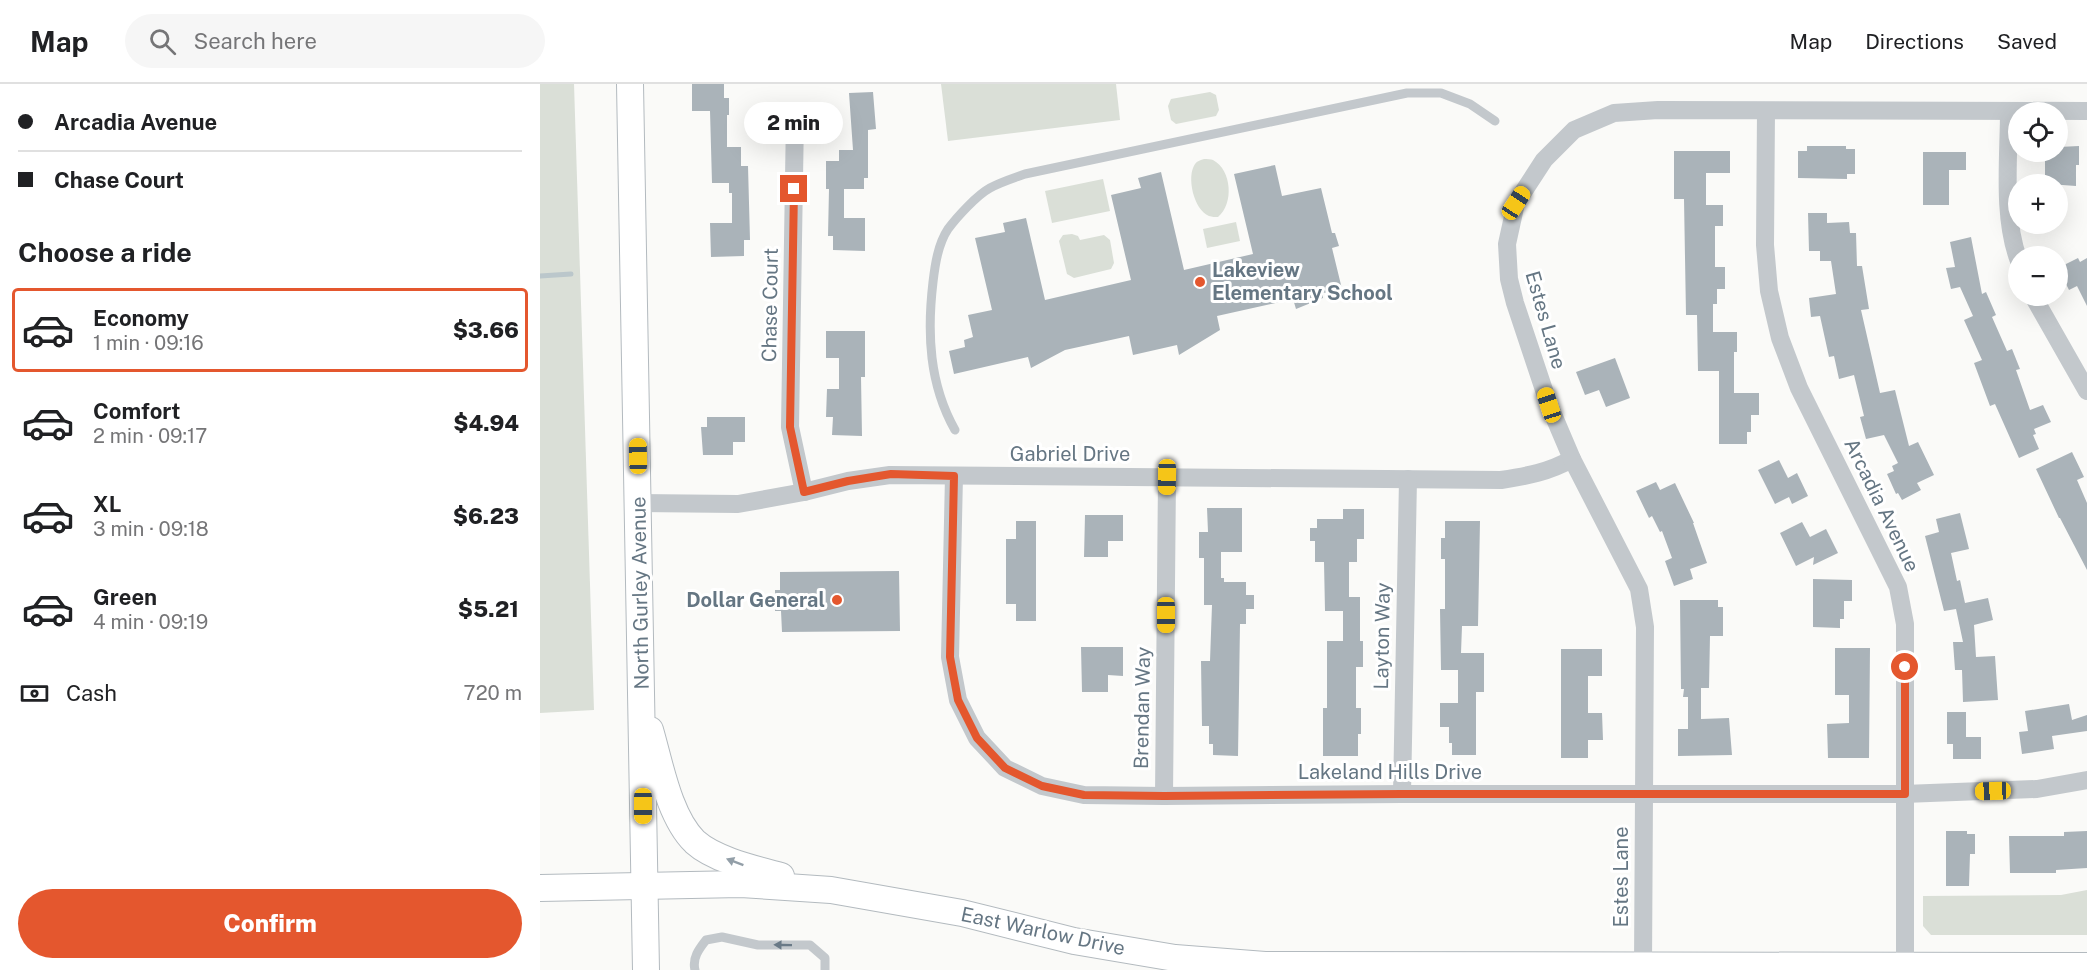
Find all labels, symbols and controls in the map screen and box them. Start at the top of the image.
search box [125,14,545,68]
text: Map [30,25,89,58]
icon: search [146,25,179,58]
text: Search here [194,28,317,54]
text: Map [1790,29,1832,54]
text: Directions [1865,29,1964,54]
text: Saved [1997,29,2057,54]
callout: 2 min [744,102,844,144]
map controls [2008,102,2068,306]
button: locate [2008,102,2068,162]
text: Arcadia Avenue [54,109,217,135]
text: 2 min [767,111,820,135]
text: Chase Court [54,167,184,193]
button: + [2008,174,2068,234]
route end [780,175,807,202]
car [1499,183,1533,223]
text: Choose a ride [18,236,192,268]
button: − [2008,246,2068,306]
street label: Chase Court [757,248,783,362]
place label: Lakeview Elementary School [1212,258,1393,305]
street label: Estes Lane [1521,268,1571,372]
marker: Lakeview Elementary School [1193,275,1207,289]
icon: car [21,303,75,357]
text: Economy [93,305,189,331]
text: $3.66 [453,317,519,343]
text: 1 min · 09:16 [93,331,204,355]
car [1535,385,1563,425]
icon: car [21,396,75,450]
text: Comfort [93,398,180,424]
text: $4.94 [453,410,519,436]
text: 2 min · 09:17 [93,424,207,448]
street label: Arcadia Avenue [1839,434,1925,576]
car [629,438,647,474]
street label: Gabriel Drive [1010,442,1130,466]
car [1158,459,1176,495]
icon: car [21,489,75,543]
text: XL [93,491,121,517]
street label: North Gurley Avenue [626,496,654,690]
text: $6.23 [453,503,519,529]
text: 3 min · 09:18 [93,517,209,541]
icon: car [21,582,75,636]
street label: Layton Way [1369,582,1395,690]
text: Green [93,584,157,610]
place label: Dollar General [686,588,825,612]
marker: Dollar General [830,593,844,607]
text: $5.21 [458,596,519,622]
car [1157,597,1175,633]
text: 4 min · 09:19 [93,610,208,634]
street label: Brendan Way [1129,646,1155,769]
route start [1891,653,1918,680]
icon: cash [18,677,51,710]
text: Cash [66,680,117,706]
text: 720 m [464,681,522,705]
street label: Lakeland Hills Drive [1298,760,1482,784]
car [1975,781,2011,801]
car [634,788,652,824]
street label: Estes Lane [1609,827,1633,927]
one-way arrow [725,856,743,866]
button: Confirm [18,889,522,958]
street label: East Warlow Drive [959,902,1127,960]
one-way arrow [773,940,792,950]

